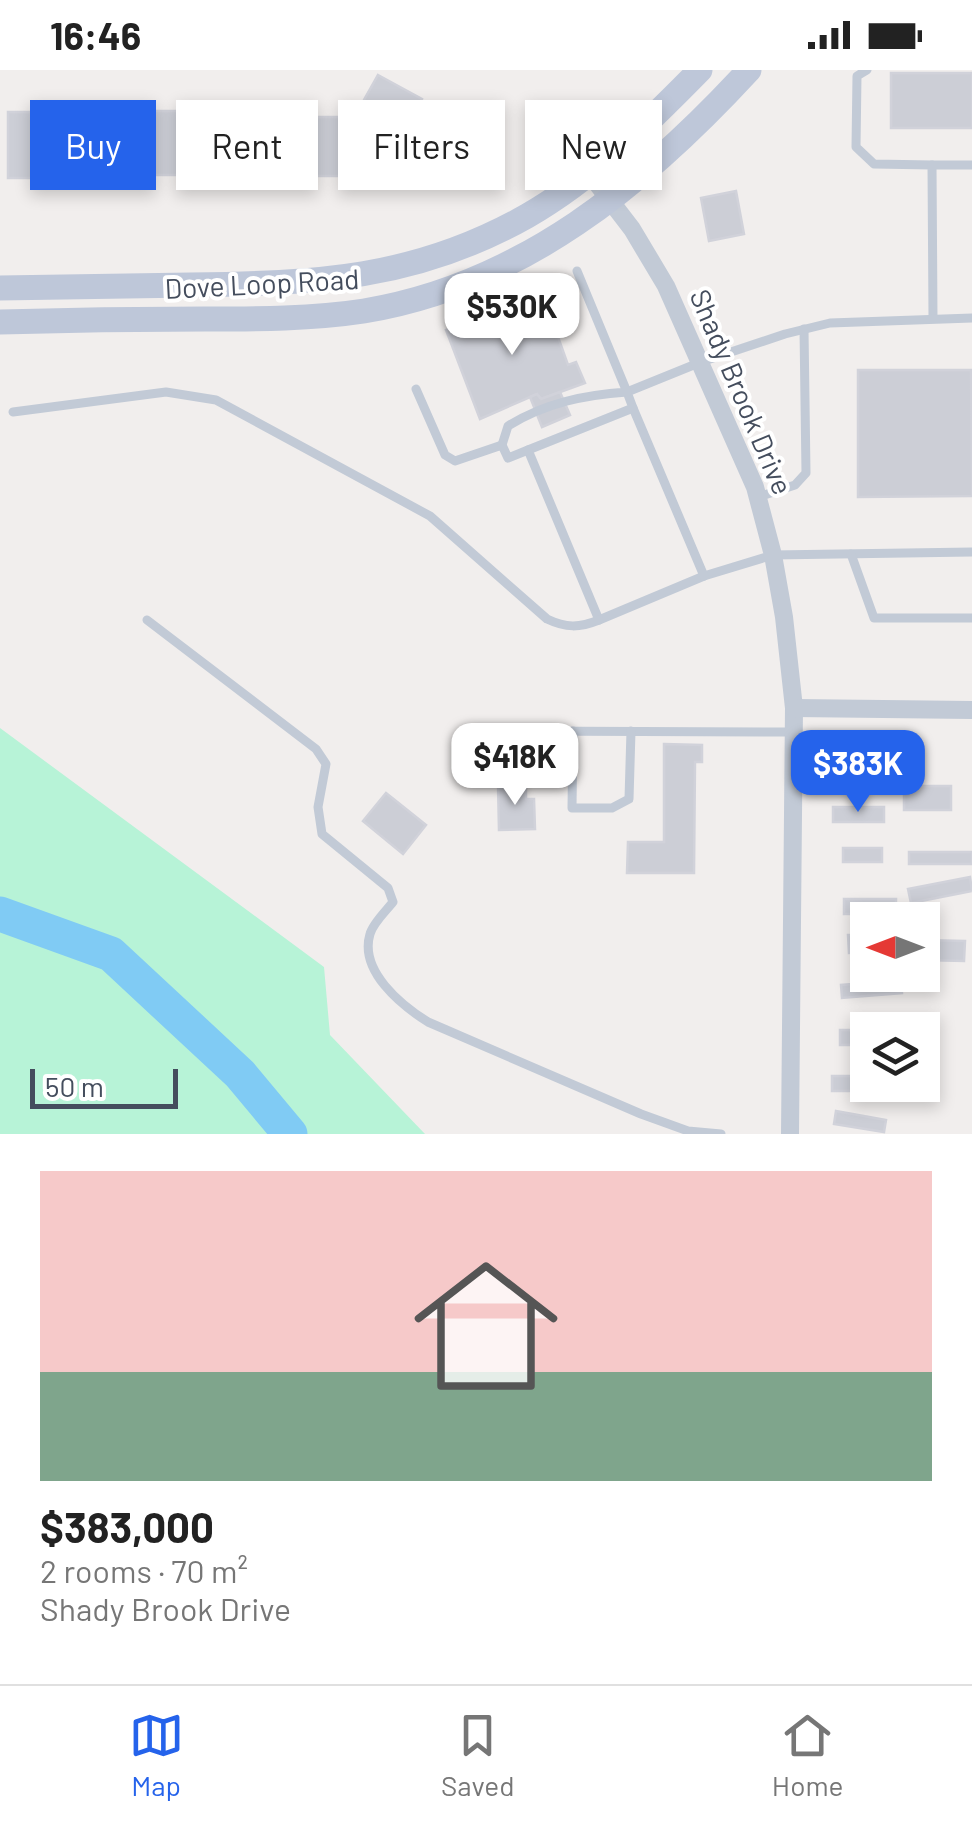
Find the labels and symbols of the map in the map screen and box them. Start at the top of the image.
street label: Dove Loop Road [164,261,360,305]
pin: $530K [442,273,582,358]
street label: Shady Brook Drive [683,284,800,499]
pin: $418K [445,723,585,808]
pin: $383K [788,730,928,815]
north arrow [850,902,940,992]
scale bar [30,1064,178,1108]

